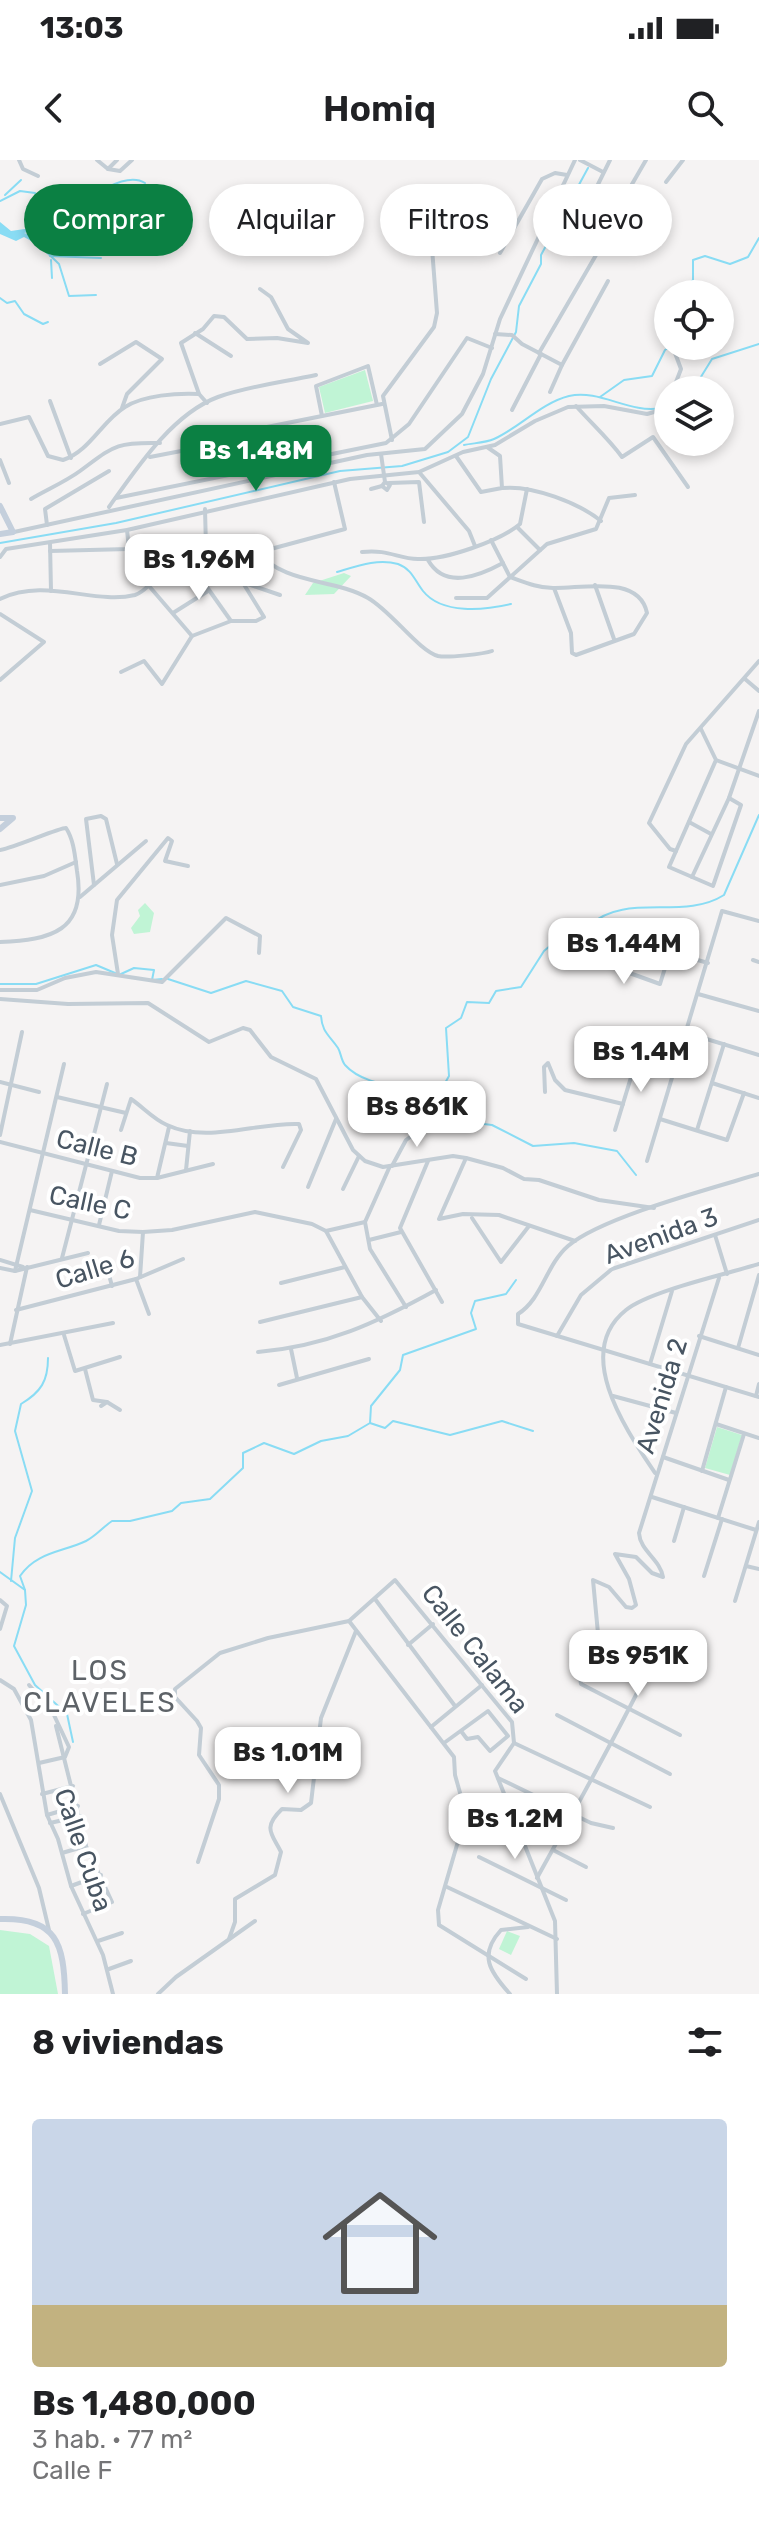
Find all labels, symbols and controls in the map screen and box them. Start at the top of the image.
text: 13:03 [40,10,124,46]
icon: back [32,86,76,130]
icon: search [683,86,727,130]
text: Homiq [323,87,436,130]
chip: Comprar [24,184,193,256]
chip: Alquilar [209,184,364,256]
chip: Filtros [380,184,517,256]
chip: Nuevo [533,184,672,256]
map controls [654,280,734,456]
button: locate [654,280,734,360]
button: layers [654,376,734,456]
pin: Bs 1.48M [173,425,339,493]
text: Bs 1.48M [198,435,314,466]
pin: Bs 1.96M [116,534,282,602]
text: Bs 1.96M [143,544,255,575]
pin: Bs 1.44M [541,918,707,986]
text: Bs 1.44M [566,928,682,959]
pin: Bs 1.4M [567,1026,715,1094]
text: Bs 1.4M [592,1036,690,1067]
pin: Bs 861K [343,1081,491,1149]
text: Bs 861K [366,1091,468,1122]
street label: Calle B [53,1123,141,1173]
street label: Calle C [46,1179,134,1227]
street label: Avenida 3 [600,1201,722,1271]
street label: Calle 6 [52,1242,138,1296]
street label: Avenida 2 [630,1335,694,1457]
street label: Calle Calama [415,1578,535,1720]
pin: Bs 951K [564,1630,712,1698]
text: Bs 951K [587,1640,689,1671]
district label: LOS CLAVELES [23,1654,177,1719]
pin: Bs 1.01M [205,1727,371,1795]
text: Bs 1.01M [233,1737,343,1768]
street label: Calle Cuba [48,1784,118,1916]
pin: Bs 1.2M [441,1793,589,1861]
text: Bs 1.2M [467,1803,563,1834]
icon: filters [683,2020,727,2064]
text: 8 viviendas [32,2022,224,2063]
icon: home [308,2171,452,2315]
text: Bs 1,480,000 [32,2383,256,2424]
text: 3 hab. · 77 m² [32,2424,192,2455]
text: Calle F [32,2455,112,2486]

